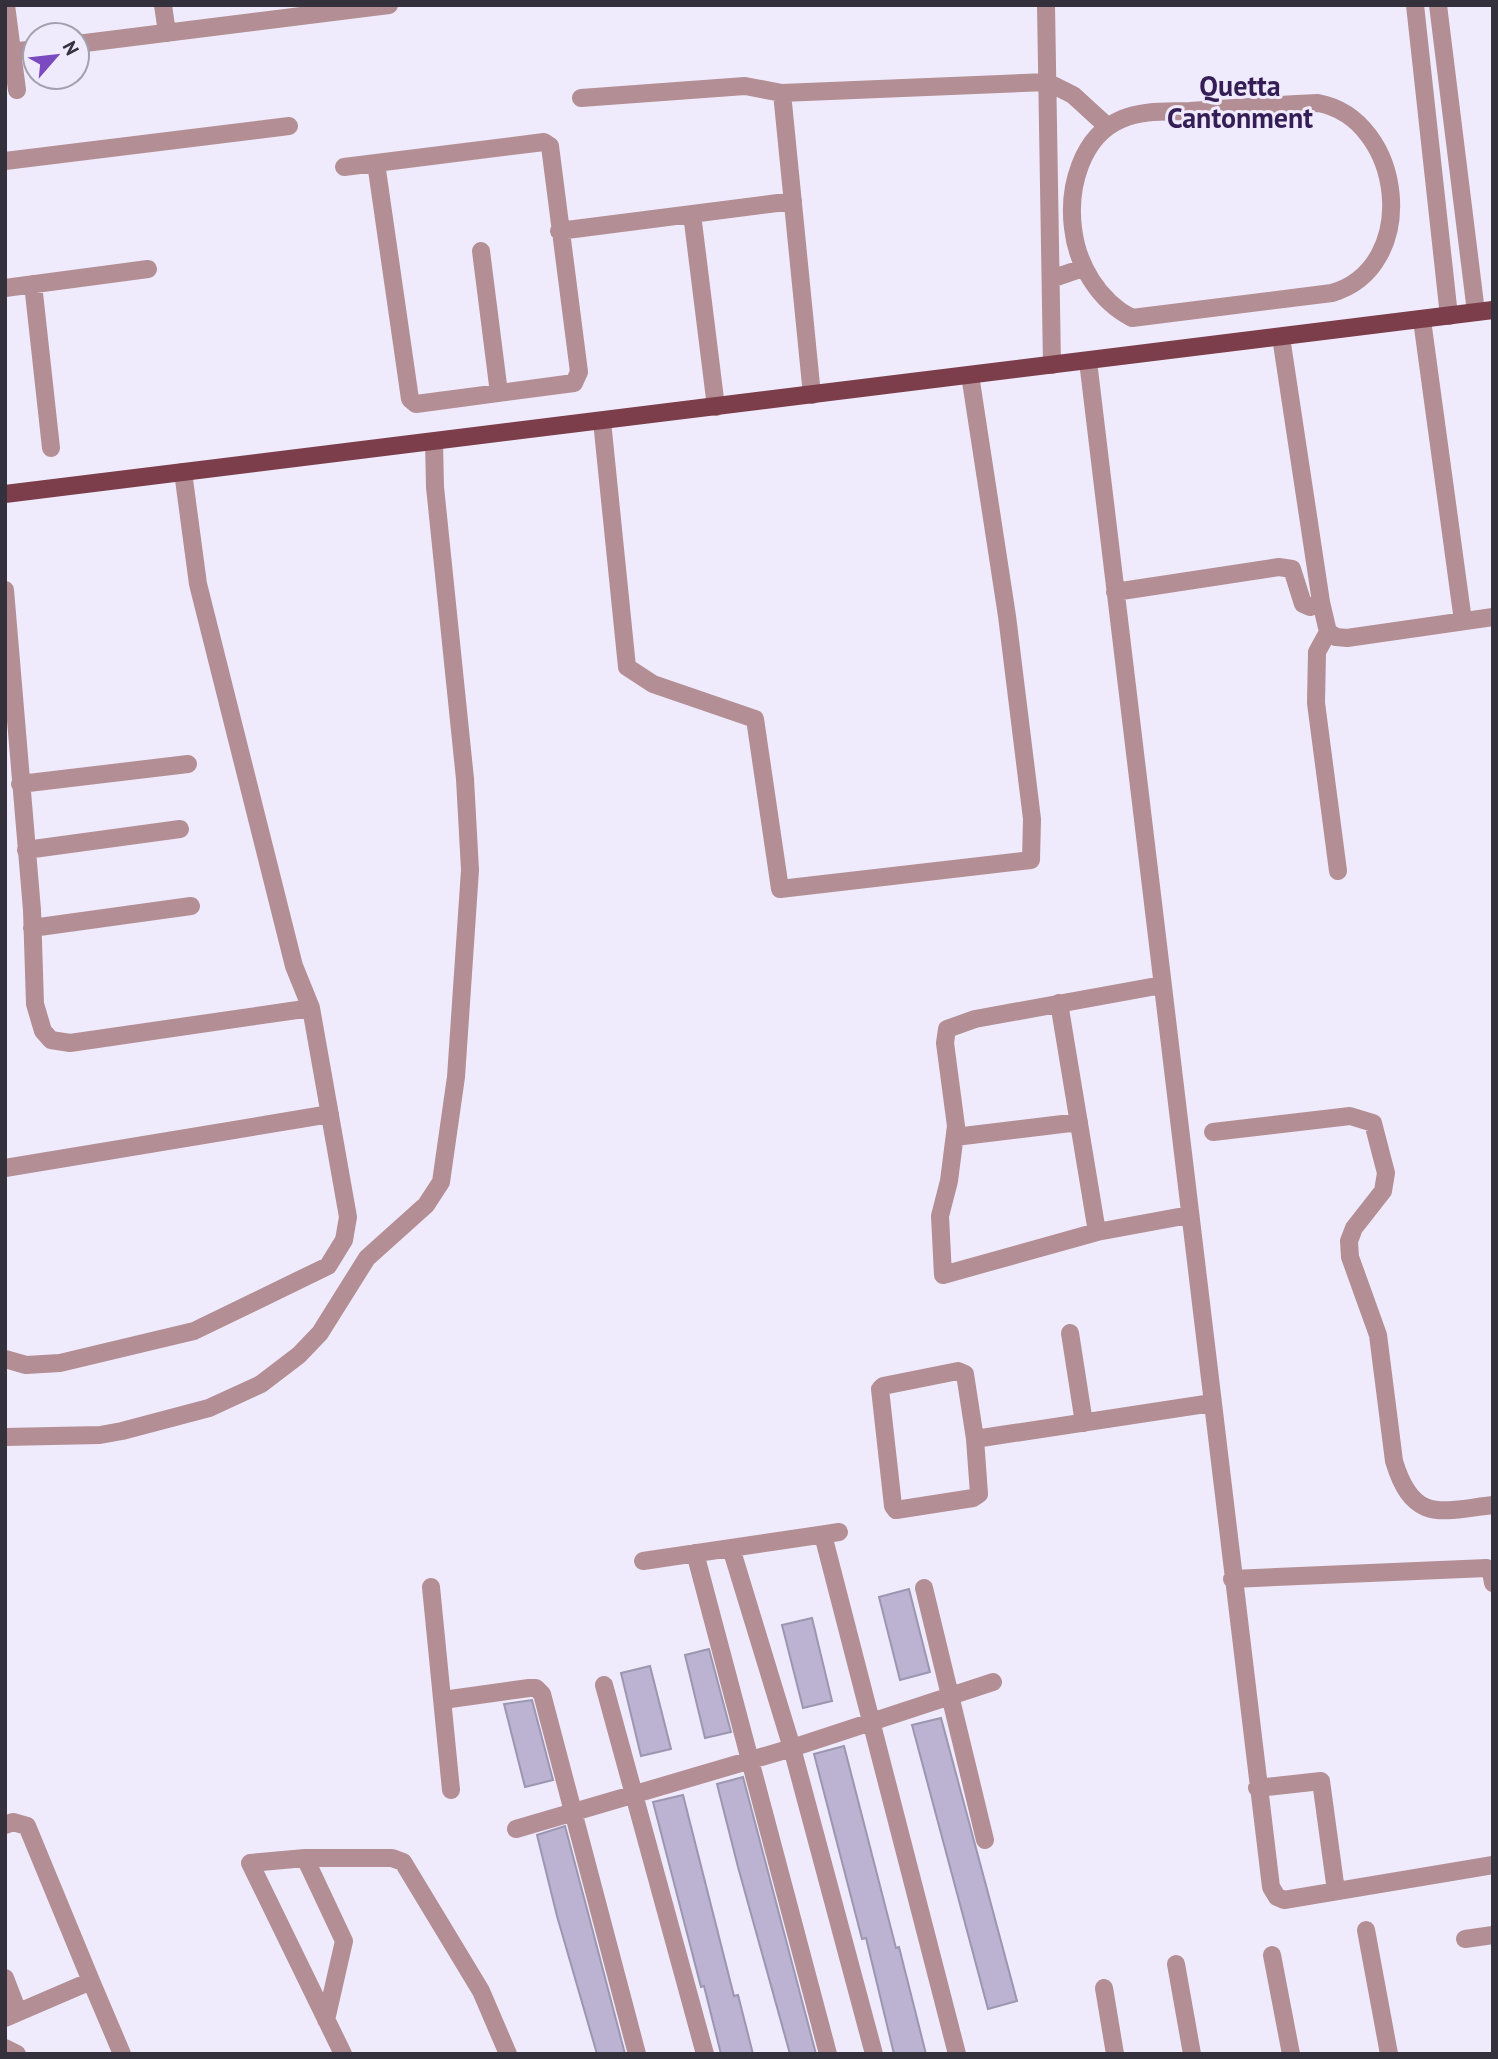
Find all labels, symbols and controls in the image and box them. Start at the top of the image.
north arrow [21,21,91,91]
text: N [57,37,85,59]
district label: Quetta Cantonment [1167,67,1313,136]

